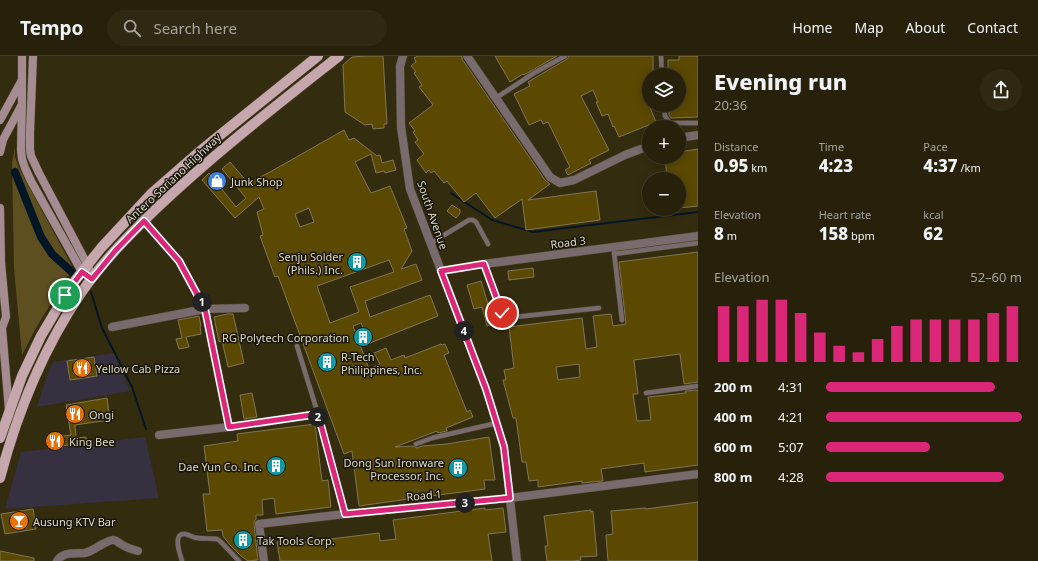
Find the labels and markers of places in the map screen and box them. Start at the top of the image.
shop icon: Junk Shop [206,170,228,192]
place label: Junk Shop [230,174,283,189]
place label: Senju Solder (Phils.) Inc. [278,249,343,277]
building icon: Senju Solder (Phils.) Inc. [346,251,368,273]
pin [48,278,82,312]
pin: 1 [192,292,212,312]
pin [485,296,519,330]
pin: 4 [454,321,474,341]
building icon: RG Polytech Corporation [352,326,374,348]
place label: RG Polytech Corporation [222,330,349,345]
place label: R-Tech Philippines, Inc. [341,349,422,377]
building icon: R-Tech Philippines, Inc. [316,351,338,373]
restaurant icon: Yellow Cab Pizza [71,357,93,379]
place label: Yellow Cab Pizza [96,361,180,376]
restaurant icon: Ongi [64,403,86,425]
place label: Ongi [89,407,114,422]
pin: 2 [308,407,328,427]
restaurant icon: King Bee [44,430,66,452]
place label: King Bee [69,434,115,449]
building icon: Dae Yun Co. Inc. [265,455,287,477]
place label: Dong Sun Ironware Processor, Inc. [344,455,444,483]
building icon: Dong Sun Ironware Processor, Inc. [447,457,469,479]
place label: Dae Yun Co. Inc. [178,459,262,474]
pin: 3 [455,493,475,513]
bar icon: Ausung KTV Bar [8,510,30,532]
place label: Ausung KTV Bar [33,514,116,529]
building icon: Tak Tools Corp. [232,529,254,551]
place label: Tak Tools Corp. [257,533,335,548]

